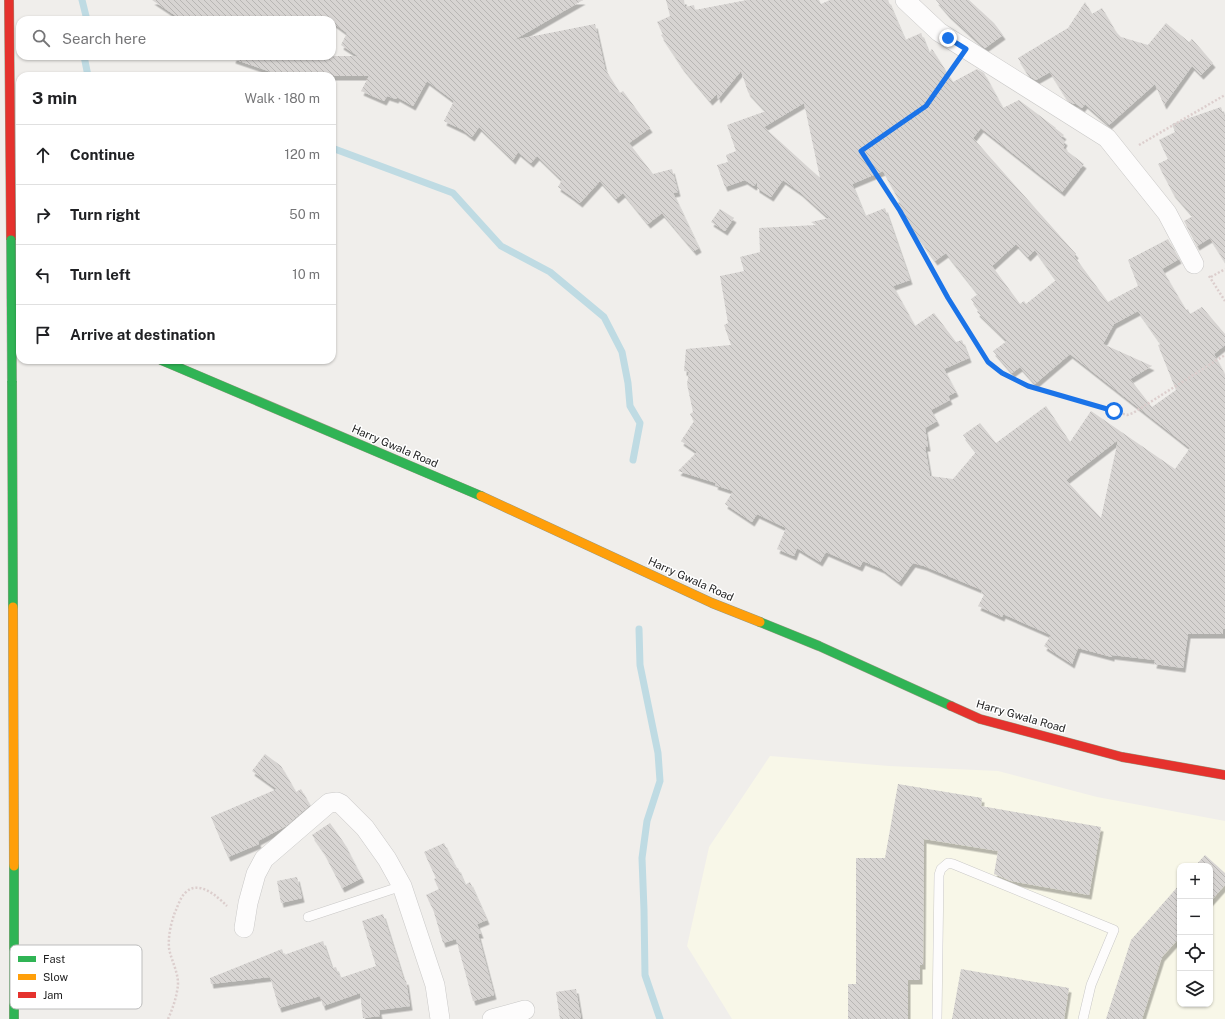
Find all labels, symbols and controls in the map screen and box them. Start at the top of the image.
search box [16,16,336,60]
icon: search [30,27,52,49]
route end [939,29,957,47]
text: Search here [62,30,146,47]
text: 3 min [32,88,77,108]
text: Walk · 180 m [245,91,320,106]
icon: ahead [32,144,54,166]
text: Continue [70,146,135,163]
text: 120 m [285,147,320,162]
icon: right [32,204,54,226]
text: Turn right [70,206,140,223]
text: 50 m [289,207,320,222]
icon: left [32,264,54,286]
text: Turn left [70,266,131,283]
text: 10 m [292,267,320,282]
icon: arrive [32,324,54,346]
text: Arrive at destination [70,326,215,343]
route start [1105,402,1123,420]
street label: Harry Gwala Road [350,422,440,470]
street label: Harry Gwala Road [646,555,736,603]
street label: Harry Gwala Road [975,697,1067,735]
map controls [1177,863,1213,1007]
button: + [1177,863,1213,899]
button: − [1177,899,1213,935]
button: locate [1177,935,1213,971]
legend [10,945,142,1009]
text: Fast [43,953,65,965]
text: Slow [43,971,69,983]
button: layers [1177,971,1213,1007]
text: Jam [43,989,63,1001]

